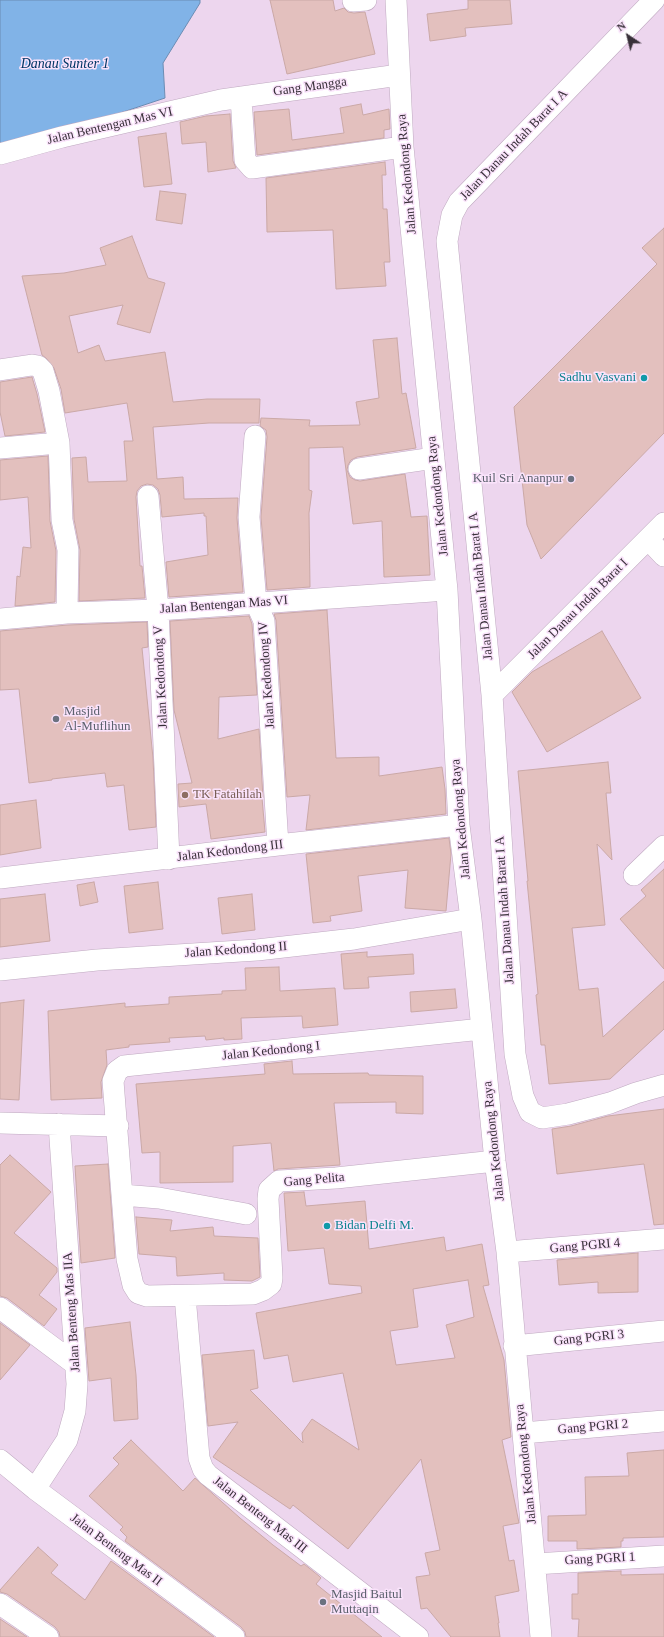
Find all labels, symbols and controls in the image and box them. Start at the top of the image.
north arrow [608,16,648,56]
text: N [614,19,628,33]
water label: Danau Sunter 1 [21,56,109,72]
street label: Gang Mangga [272,74,348,100]
street label: Jalan Danau Indah Barat I A [457,86,571,204]
street label: Jalan Bentengan Mas VI [46,104,174,148]
street label: Jalan Kedondong Raya [394,113,420,235]
place label: Sadhu Vasvani [559,370,636,386]
marker: Sadhu Vasvani [639,373,649,383]
street label: Jalan Kedondong Raya [424,435,452,557]
place label: Kuil Sri Ananpur [473,471,563,487]
marker: Kuil Sri Ananpur [566,474,576,484]
street label: Jalan Danau Indah Barat I A [465,511,497,661]
street label: Jalan Danau Indah Barat I [525,556,631,662]
street label: Jalan Bentengan Mas VI [160,593,288,617]
street label: Jalan Kedondong IV [255,621,279,729]
street label: Jalan Kedondong V [151,625,171,729]
place label: Masjid Al-Muflihun [64,704,130,735]
marker: Masjid Al-Muflihun [51,714,61,724]
street label: Jalan Kedondong Raya [448,758,474,880]
place label: TK Fatahilah [193,787,262,803]
marker: TK Fatahilah [180,790,190,800]
street label: Jalan Danau Indah Barat I A [492,835,518,985]
street label: Jalan Kedondong III [176,837,284,865]
street label: Jalan Kedondong II [184,939,288,961]
street label: Jalan Kedondong I [221,1038,321,1064]
street label: Jalan Kedondong Raya [480,1080,508,1202]
street label: Gang Pelita [283,1170,345,1190]
place label: Bidan Delfi M. [335,1218,414,1234]
marker: Bidan Delfi M. [322,1221,332,1231]
street label: Gang PGRI 4 [549,1235,621,1257]
street label: Jalan Benteng Mas IIA [60,1251,84,1373]
street label: Gang PGRI 3 [553,1327,625,1349]
street label: Jalan Kedondong Raya [512,1403,540,1525]
street label: Gang PGRI 2 [557,1416,629,1438]
street label: Jalan Benteng Mas III [210,1473,310,1557]
street label: Jalan Benteng Mas II [67,1510,165,1590]
street label: Gang PGRI 1 [564,1549,636,1569]
place label: Masjid Baitul Muttaqin [331,1587,402,1618]
marker: Masjid Baitul Muttaqin [318,1597,328,1607]

